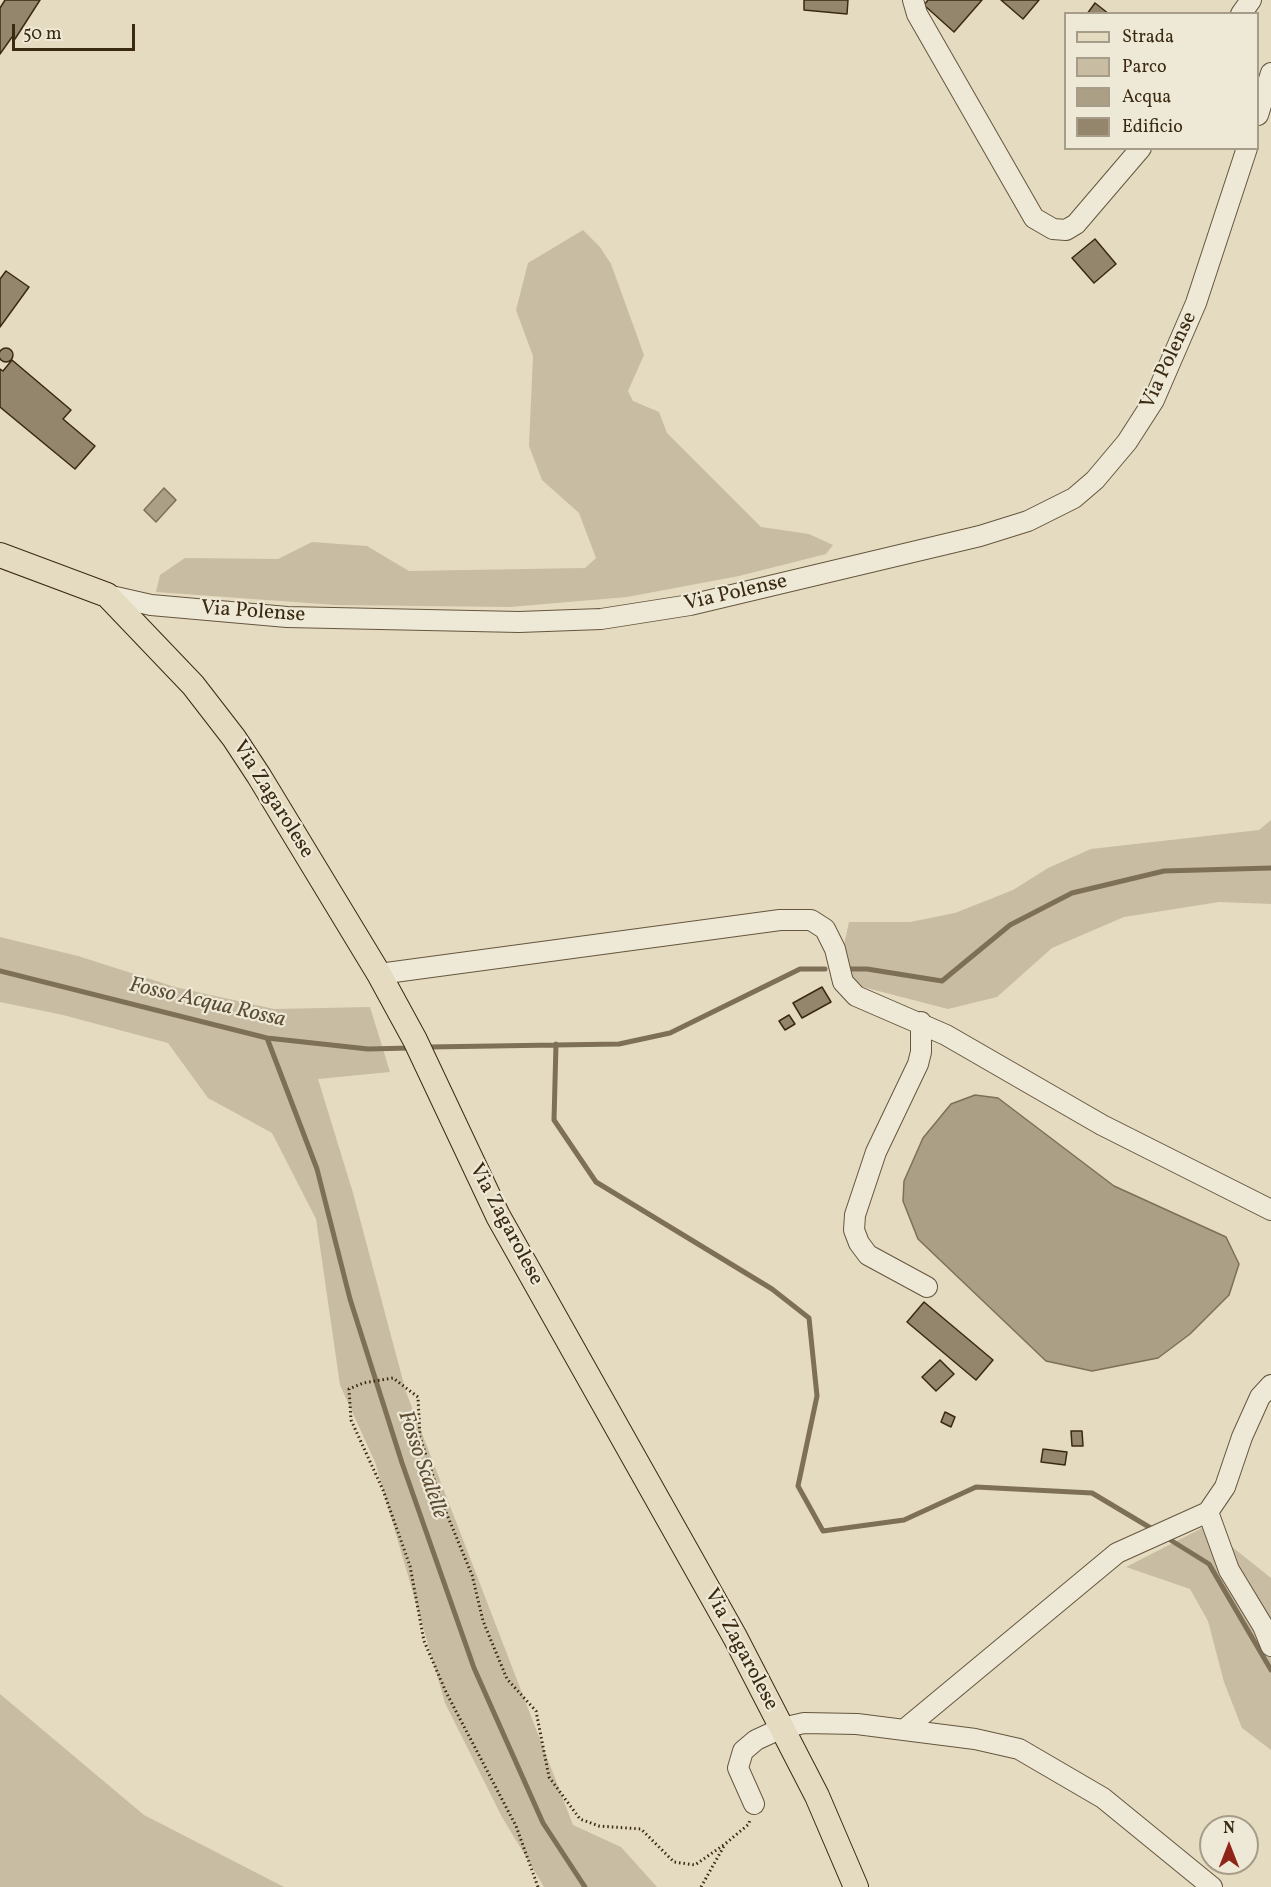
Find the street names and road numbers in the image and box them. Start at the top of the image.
street label: Via Polense [1136,308,1204,414]
street label: Via Polense [682,570,790,618]
street label: Via Polense [200,597,306,629]
street label: Via Zagarolese [226,736,318,864]
street label: Via Zagarolese [462,1160,548,1290]
street label: Via Zagarolese [697,1585,783,1715]

